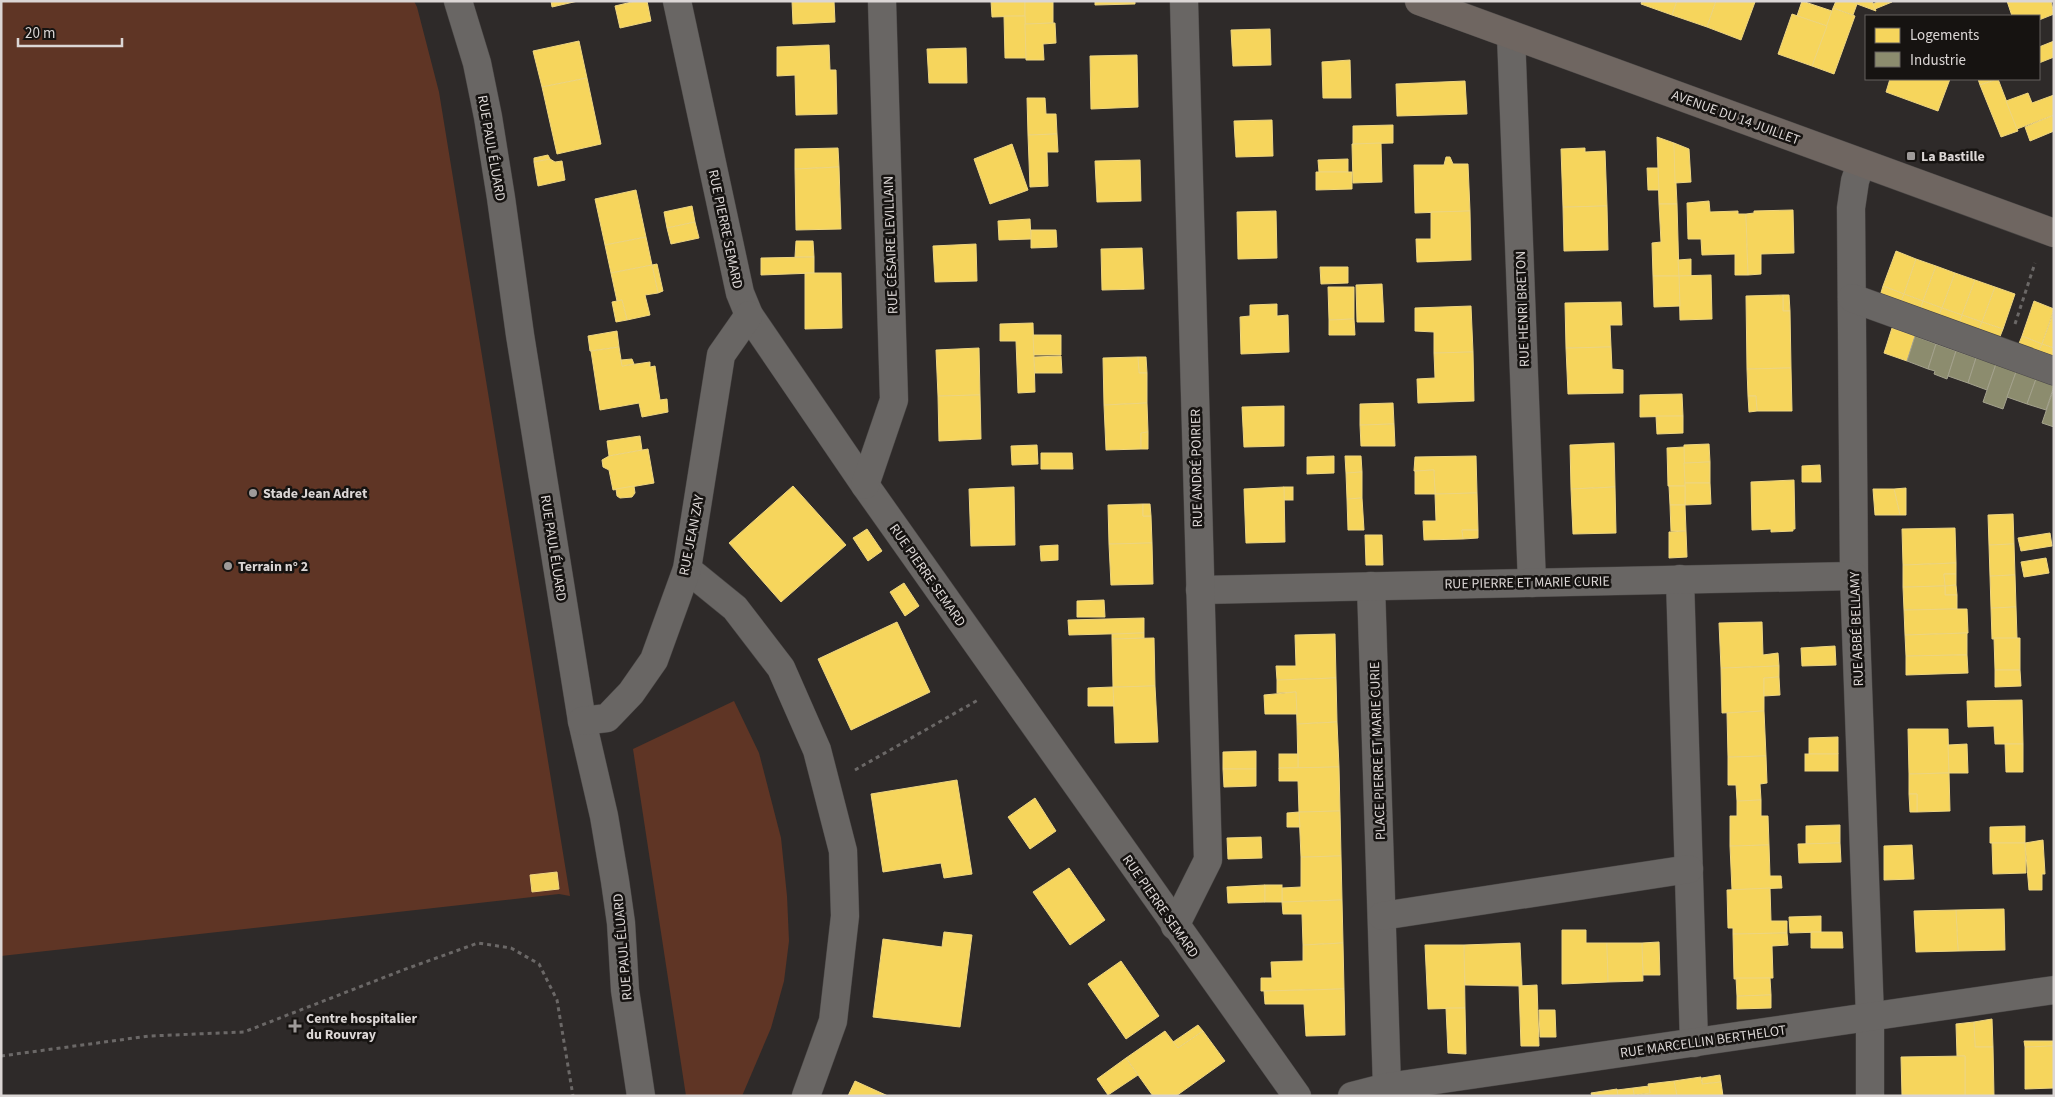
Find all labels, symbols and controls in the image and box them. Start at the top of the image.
scale bar [18,15,121,47]
legend [1865,15,2040,80]
text: 20 m [25,23,55,44]
text: Logements [1910,25,1979,46]
text: Industrie [1910,50,1966,71]
street label: AVENUE DU 14 JUILLET [1669,85,1803,151]
street label: RUE PAUL ÉLUARD [472,94,510,203]
place label: La Bastille [1921,147,1985,167]
marker: La Bastille [1905,150,1917,162]
street label: RUE PIERRE SEMARD [703,168,747,291]
street label: RUE CÉSAIRE LEVILLAIN [879,175,903,315]
street label: RUE HENRI BRETON [1511,251,1535,367]
street label: RUE ANDRÉ POIRIER [1186,409,1208,527]
place label: Stade Jean Adret [263,484,368,504]
marker: Stade Jean Adret [247,487,259,499]
street label: RUE JEAN ZAY [674,493,710,577]
street label: RUE PAUL ÉLUARD [535,494,571,603]
street label: RUE PIERRE SEMARD [884,520,970,631]
place label: Terrain n° 2 [238,557,308,577]
marker: Terrain n° 2 [222,560,234,572]
street label: RUE ABBÉ BELLAMY [1845,571,1869,687]
street label: RUE PIERRE ET MARIE CURIE [1444,572,1610,594]
street label: PLACE PIERRE ET MARIE CURIE [1365,661,1391,841]
street label: RUE PIERRE SEMARD [1117,851,1203,962]
street label: RUE PAUL ÉLUARD [608,893,638,1001]
place label: Centre hospitalier du Rouvray [306,1009,418,1045]
marker: Centre hospitalier du Rouvray [288,1019,302,1033]
street label: RUE MARCELLIN BERTHELOT [1619,1020,1788,1064]

